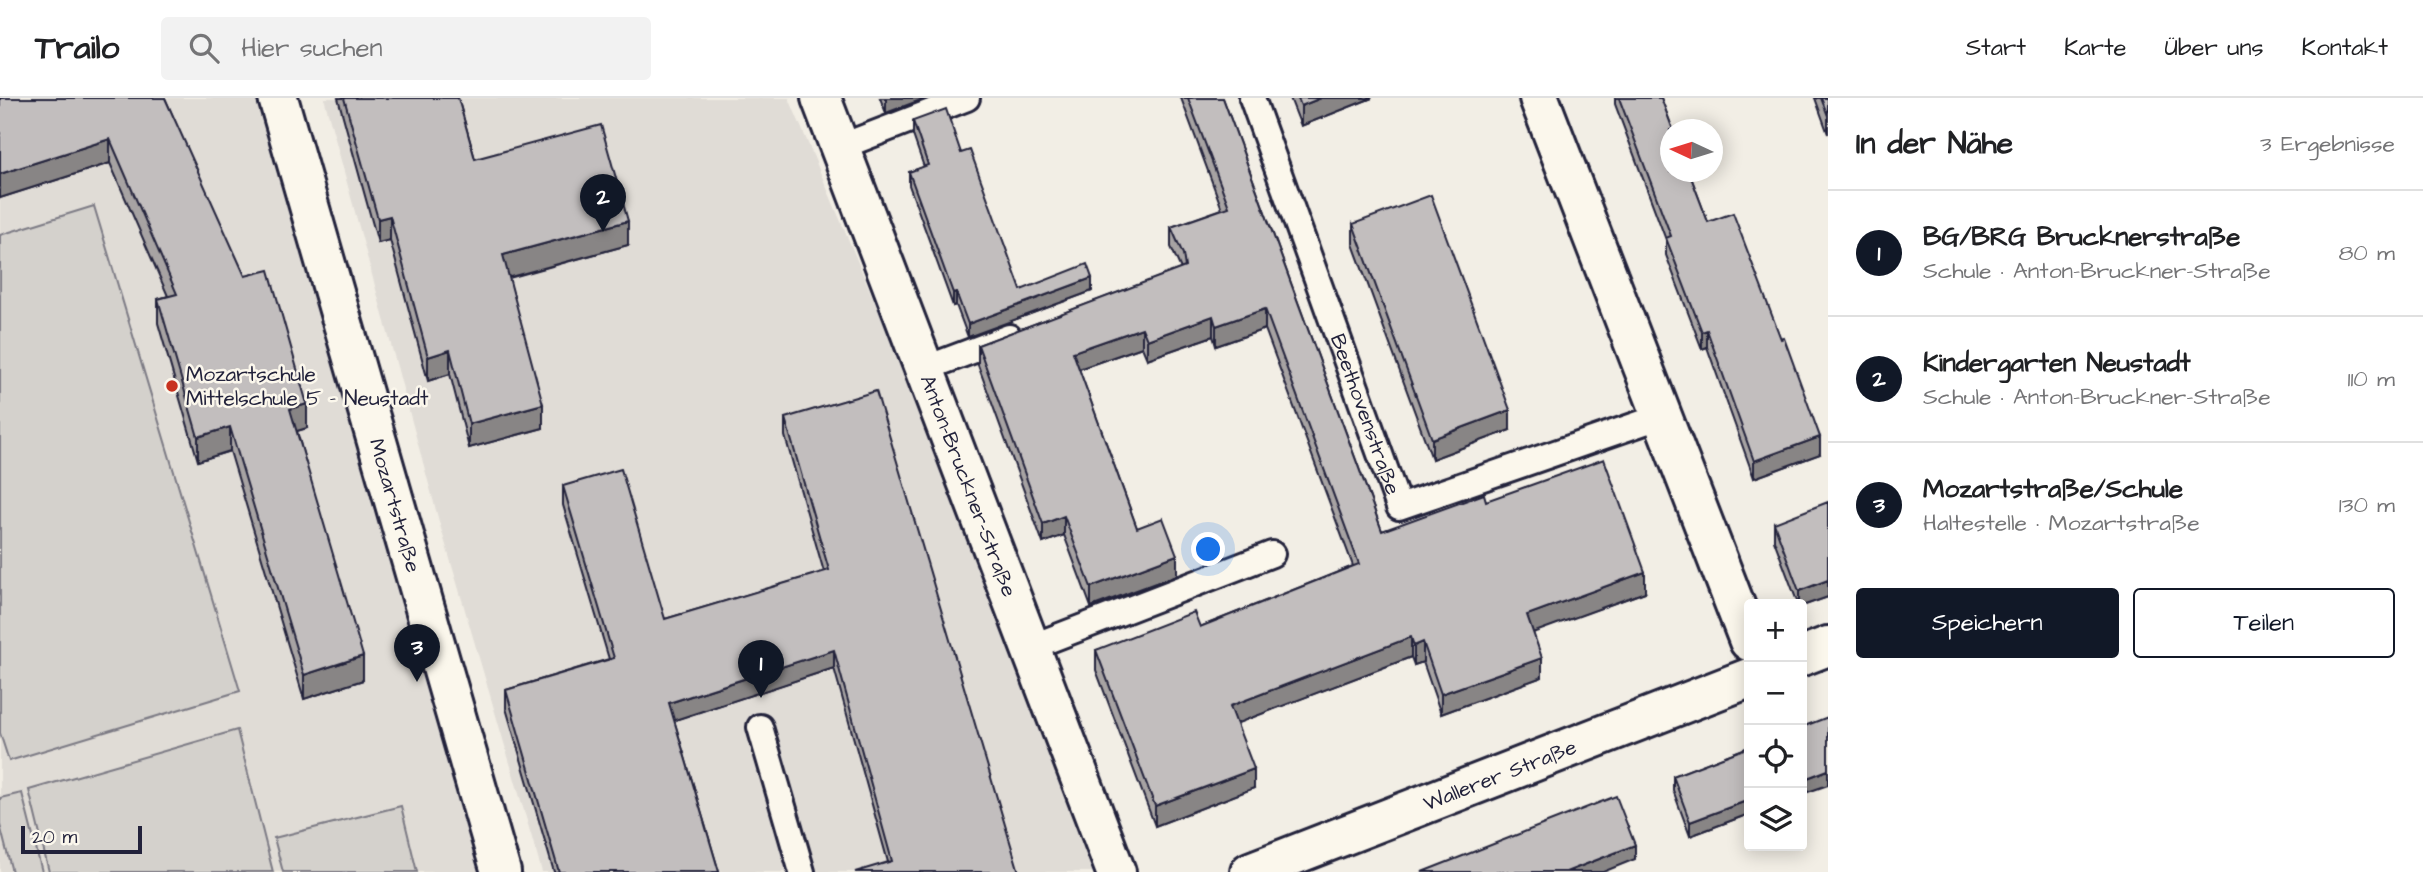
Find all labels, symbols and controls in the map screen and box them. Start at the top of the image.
search box [161,17,651,80]
text: Trailo [35,25,119,71]
icon: search [185,29,223,67]
text: Hier suchen [241,30,382,66]
text: Start [1966,31,2026,65]
text: Karte [2064,31,2127,65]
text: Über uns [2165,31,2264,65]
text: Kontakt [2302,31,2388,65]
north arrow [1660,119,1723,182]
text: In der Nähe [1856,123,2013,165]
text: 3 Ergebnisse [2260,128,2395,160]
pin: 2 [580,174,626,232]
text: BG/BRG Brucknerstraße [1923,219,2240,255]
text: 1 [1878,237,1880,269]
text: 80 m [2338,237,2395,269]
text: Schule · Anton-Bruckner-Straße [1923,255,2271,287]
street label: Beethovenstraße [1323,330,1408,499]
text: Kindergarten Neustadt [1923,345,2191,381]
place label: Mozartschule Mittelschule 5 - Neustadt [186,360,429,413]
text: 2 [1872,363,1886,395]
text: 110 m [2347,363,2395,395]
street label: Anton-Bruckner-Straße [913,371,1024,601]
marker: Mozartschule Mittelschule 5 - Neustadt [164,378,180,394]
text: Schule · Anton-Bruckner-Straße [1923,381,2271,413]
street label: Mozartstraße [362,435,428,576]
text: Mozartstraße/Schule [1923,471,2183,507]
text: 3 [1873,489,1885,521]
text: 130 m [2339,489,2395,521]
text: Haltestelle · Mozartstraße [1923,507,2200,539]
your location [1191,532,1225,566]
button: Speichern [1856,588,2119,658]
button: Teilen [2133,588,2395,658]
map controls [1744,599,1807,851]
button: + [1744,599,1807,662]
pin: 3 [394,624,440,682]
pin: 1 [738,640,784,698]
button: − [1744,662,1807,725]
button: locate [1744,725,1807,788]
street label: Wallerer Straße [1419,732,1581,818]
button: layers [1744,788,1807,851]
scale bar [21,823,142,855]
text: 20 m [32,824,77,851]

